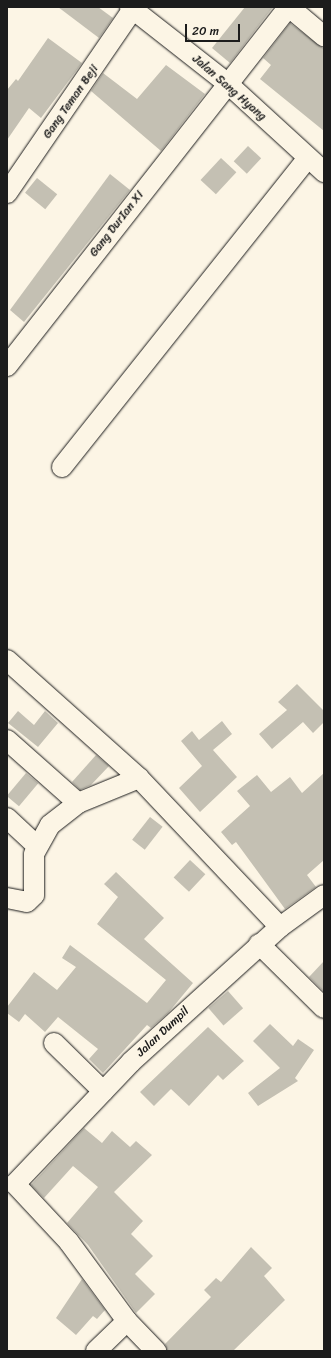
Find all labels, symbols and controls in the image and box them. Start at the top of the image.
scale bar [187,16,242,42]
text: 20 m [192,20,219,42]
street label: Jalan Sang Hyang [189,52,269,124]
street label: Gang Teman Beji [40,62,102,142]
street label: Gang DurIan XI [86,188,148,260]
street label: Jalan Dumpil [134,1004,192,1060]

